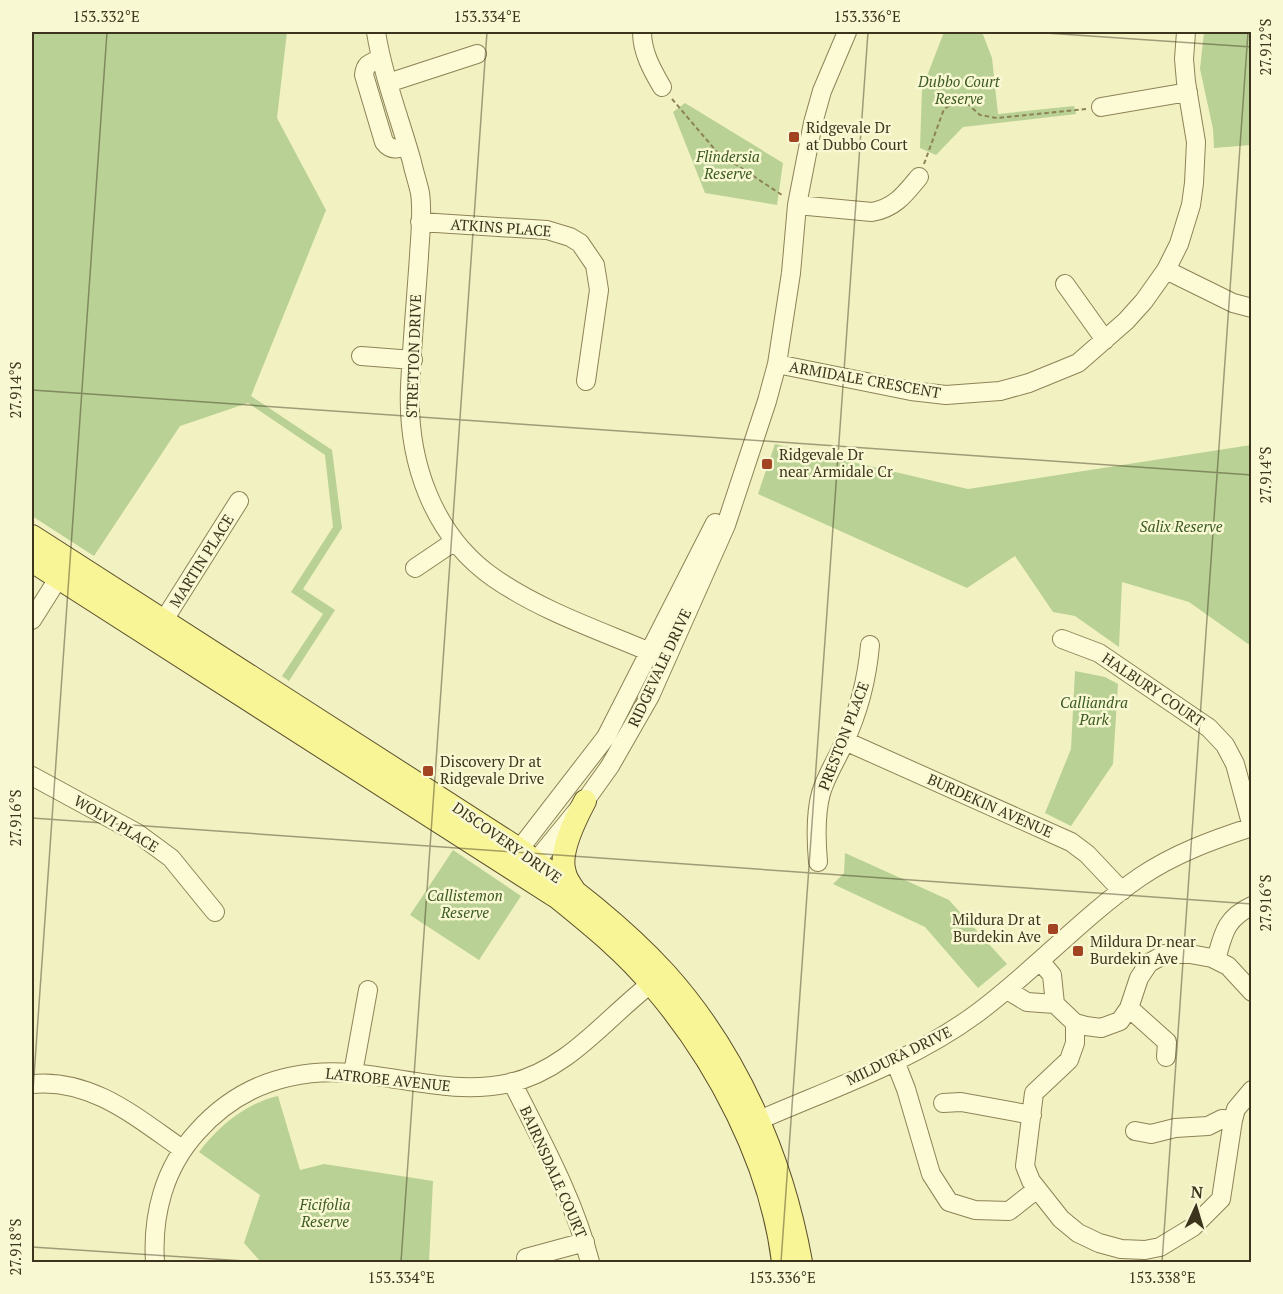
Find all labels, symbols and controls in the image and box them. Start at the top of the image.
text: 153.332°E [72,6,140,26]
text: 153.334°E [453,6,521,26]
text: 153.336°E [833,6,901,26]
text: 27.912°S [1255,18,1275,76]
park label: Dubbo Court Reserve [917,71,1001,108]
place label: Ridgevale Dr at Dubbo Court [806,117,908,154]
marker: Ridgevale Dr at Dubbo Court [787,130,801,144]
park label: Flindersia Reserve [695,146,760,183]
street label: ATKINS PLACE [450,214,552,240]
street label: STRETTON DRIVE [401,294,425,418]
street label: ARMIDALE CRESCENT [788,356,942,402]
text: 27.914°S [5,361,25,419]
place label: Ridgevale Dr near Armidale Cr [779,444,893,481]
text: 27.914°S [1255,446,1275,504]
marker: Ridgevale Dr near Armidale Cr [760,457,774,471]
street label: MARTIN PLACE [165,510,238,611]
park label: Salix Reserve [1140,516,1223,536]
street label: RIDGEVALE DRIVE [623,605,695,730]
street label: HALBURY COURT [1099,648,1209,731]
street label: PRESTON PLACE [813,678,873,793]
park label: Calliandra Park [1060,692,1128,729]
place label: Discovery Dr at Ridgevale Drive [440,751,544,788]
marker: Discovery Dr at Ridgevale Drive [421,764,435,778]
street label: BURDEKIN AVENUE [925,768,1056,842]
text: 27.916°S [5,789,25,847]
street label: WOLVI PLACE [70,790,163,856]
street label: DISCOVERY DRIVE [449,797,566,887]
text: 27.916°S [1255,874,1275,932]
park label: Callistemon Reserve [427,885,503,922]
place label: Mildura Dr at Burdekin Ave [952,909,1041,946]
marker: Mildura Dr at Burdekin Ave [1046,922,1060,936]
place label: Mildura Dr near Burdekin Ave [1090,931,1196,968]
marker: Mildura Dr near Burdekin Ave [1071,944,1085,958]
street label: MILDURA DRIVE [843,1021,955,1089]
street label: LATROBE AVENUE [325,1062,452,1096]
street label: BAIRNSDALE COURT [516,1102,592,1241]
north arrow [1166,1177,1226,1237]
text: N [1190,1181,1204,1203]
park label: Ficifolia Reserve [298,1194,351,1231]
text: 27.918°S [5,1218,25,1276]
text: 153.334°E [367,1267,435,1287]
text: 153.336°E [748,1267,816,1287]
text: 153.338°E [1128,1267,1196,1287]

